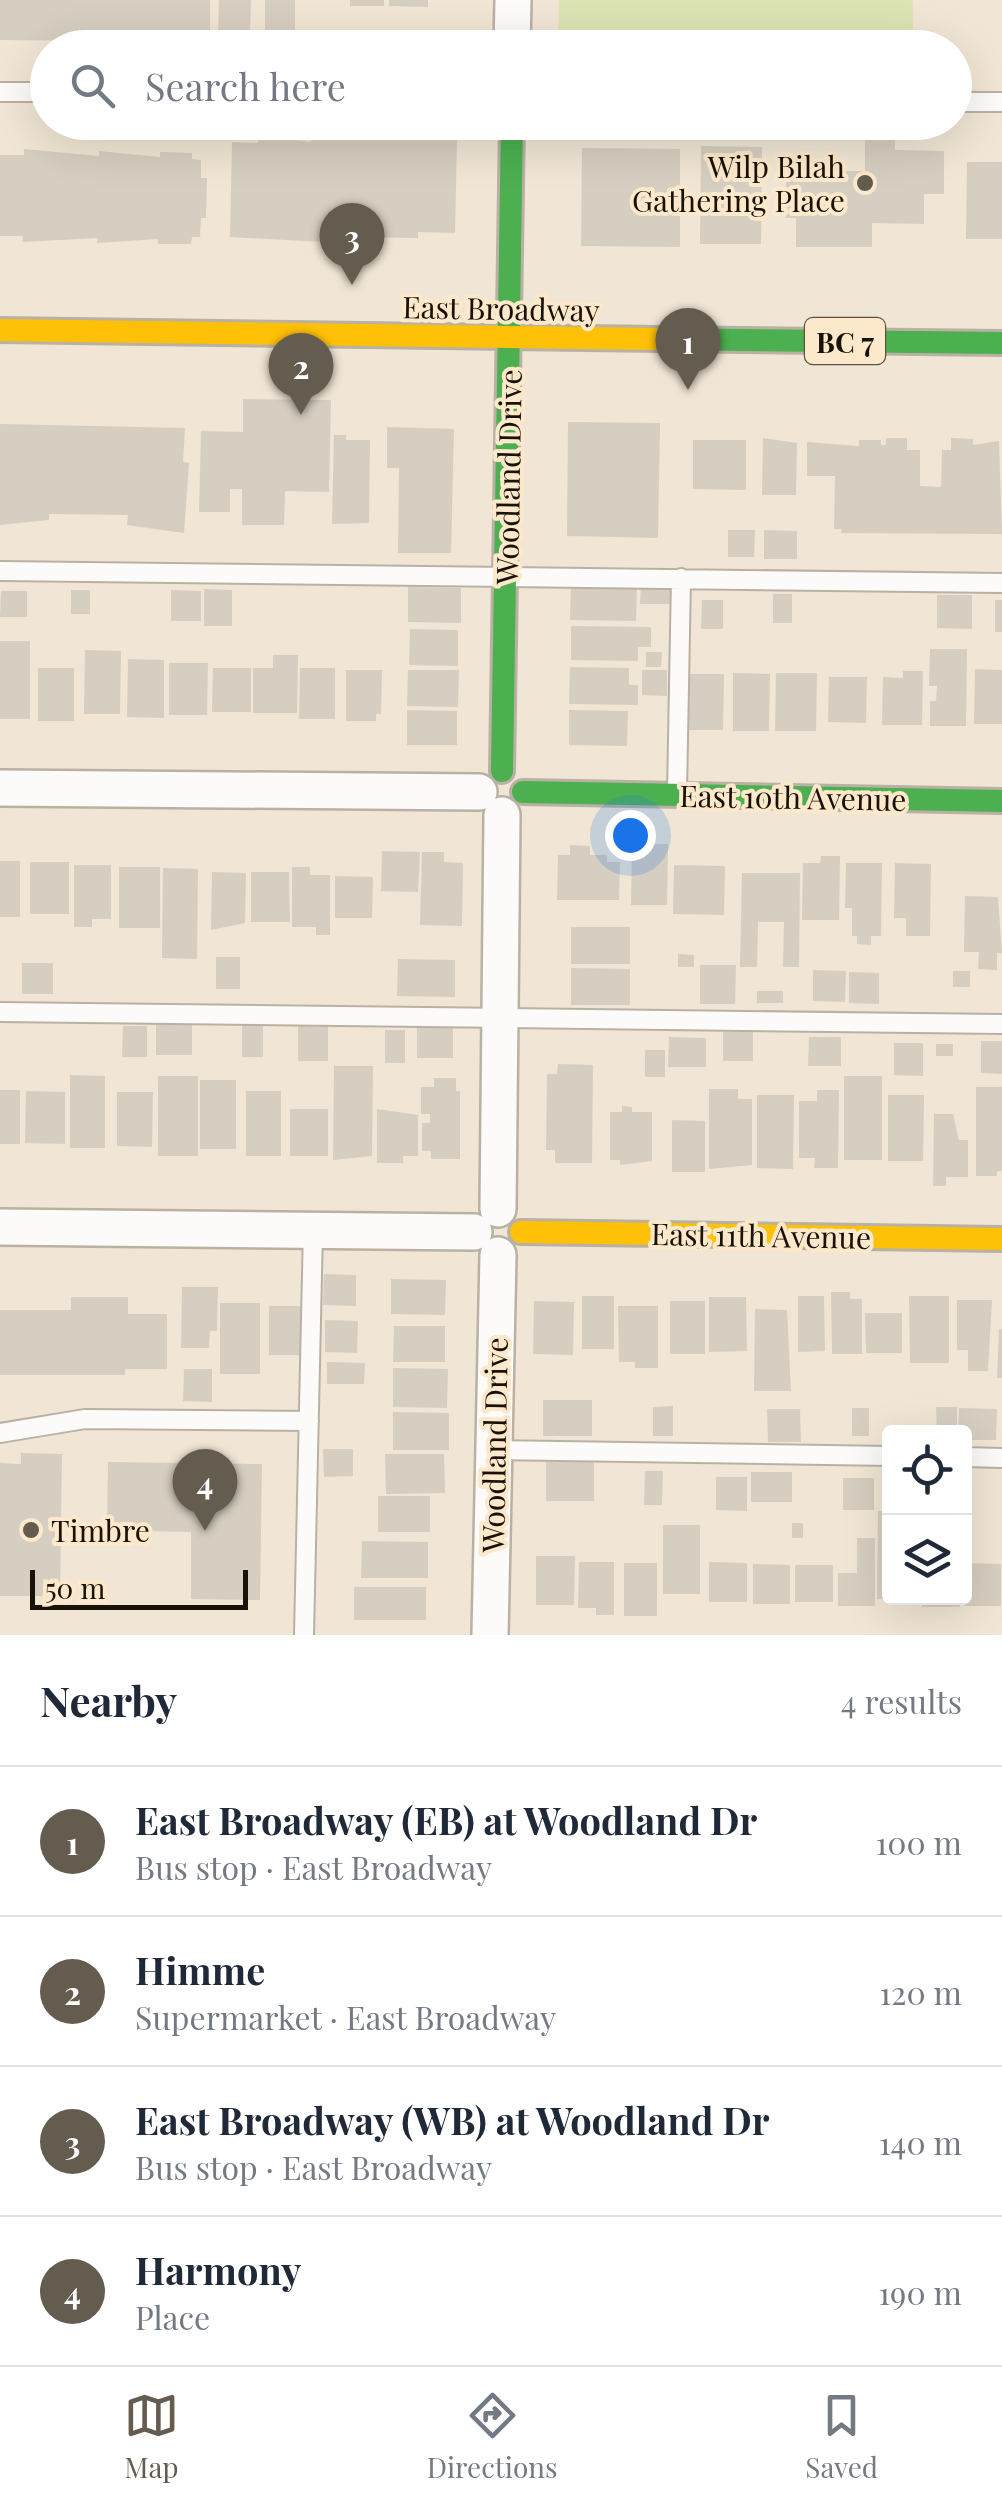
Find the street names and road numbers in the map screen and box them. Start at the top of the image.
street label: East Broadway [402,286,600,330]
road number: BC 7 [805,318,885,364]
street label: Woodland Drive [486,369,530,586]
street label: East 10th Avenue [679,775,907,819]
street label: East 11th Avenue [651,1213,871,1257]
street label: Woodland Drive [472,1337,516,1554]

